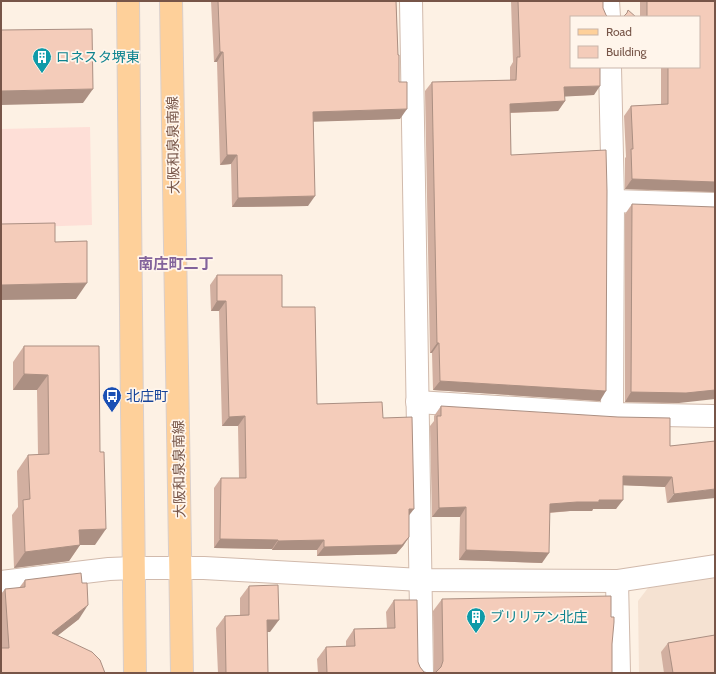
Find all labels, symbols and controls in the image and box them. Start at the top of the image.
legend [570,16,700,68]
text: Road [606,24,632,39]
text: Building [606,44,648,59]
building icon: ロネスタ堺東 [31,46,53,74]
place label: ロネスタ堺東 [56,48,140,66]
street label: 大阪和泉泉南線 [163,96,183,194]
district label: 南庄町二丁 [138,255,214,273]
bus stop icon: 北庄町 [101,385,123,413]
place label: 北庄町 [126,387,168,405]
street label: 大阪和泉泉南線 [169,420,189,518]
building icon: ブリリアン北庄 [465,606,487,634]
place label: ブリリアン北庄 [490,608,587,626]

